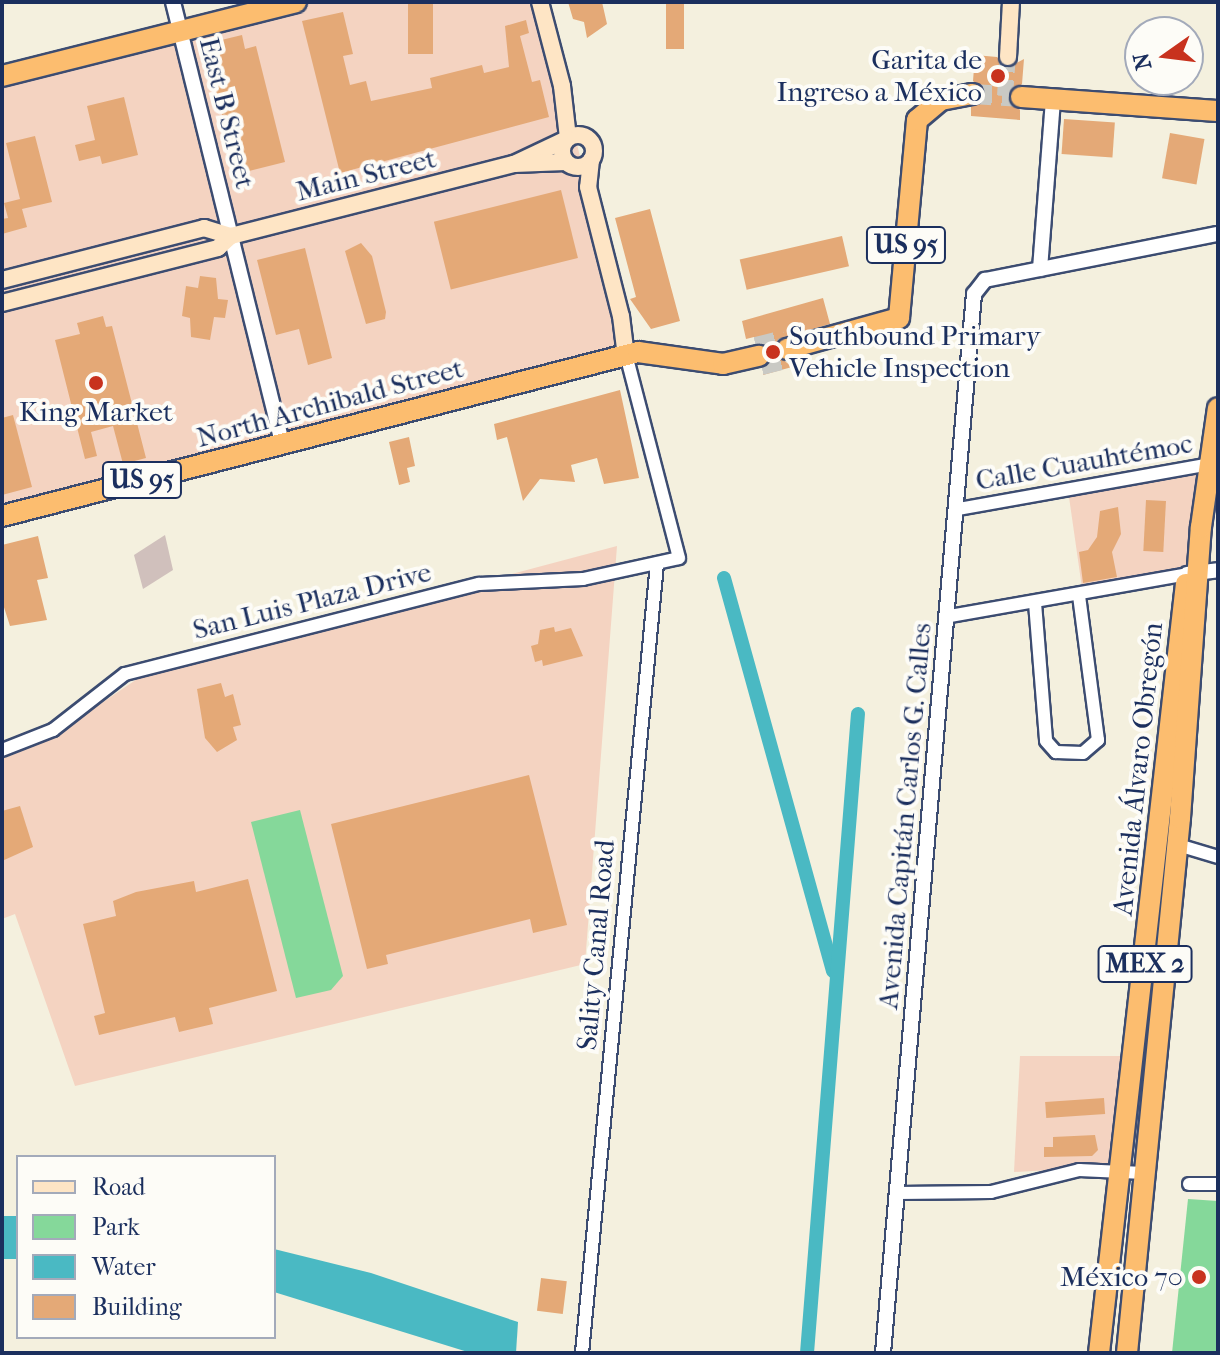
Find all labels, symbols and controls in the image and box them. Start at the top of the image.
north arrow [1124,16,1204,96]
street label: East B Street [192,34,262,192]
place label: Garita de Ingreso a México [776,43,982,109]
text: N [1128,50,1157,73]
marker: Garita de Ingreso a México [989,67,1007,85]
street label: Main Street [293,141,439,209]
road number: US 95 [864,223,948,267]
place label: Southbound Primary Vehicle Inspection [789,319,1041,385]
marker: Southbound Primary Vehicle Inspection [764,343,782,361]
street label: North Archibald Street [193,351,467,455]
marker: King Market [87,374,105,392]
place label: King Market [19,395,173,429]
street label: Calle Cuauhtémoc [973,426,1195,498]
road number: US 95 [100,458,184,502]
street label: San Luis Plaza Drive [189,555,435,647]
street label: Avenida Capitán Carlos G. Calles [871,621,939,1011]
street label: Avenida Álvaro Obregón [1106,621,1170,917]
street label: Sality Canal Road [570,838,622,1052]
road number: MEX 2 [1097,942,1193,986]
legend [16,1155,276,1339]
text: Road [92,1173,145,1201]
text: Park [92,1213,140,1241]
text: Water [92,1253,156,1281]
place label: México 70 [1060,1260,1183,1294]
marker: México 70 [1190,1268,1208,1286]
text: Building [92,1293,182,1321]

